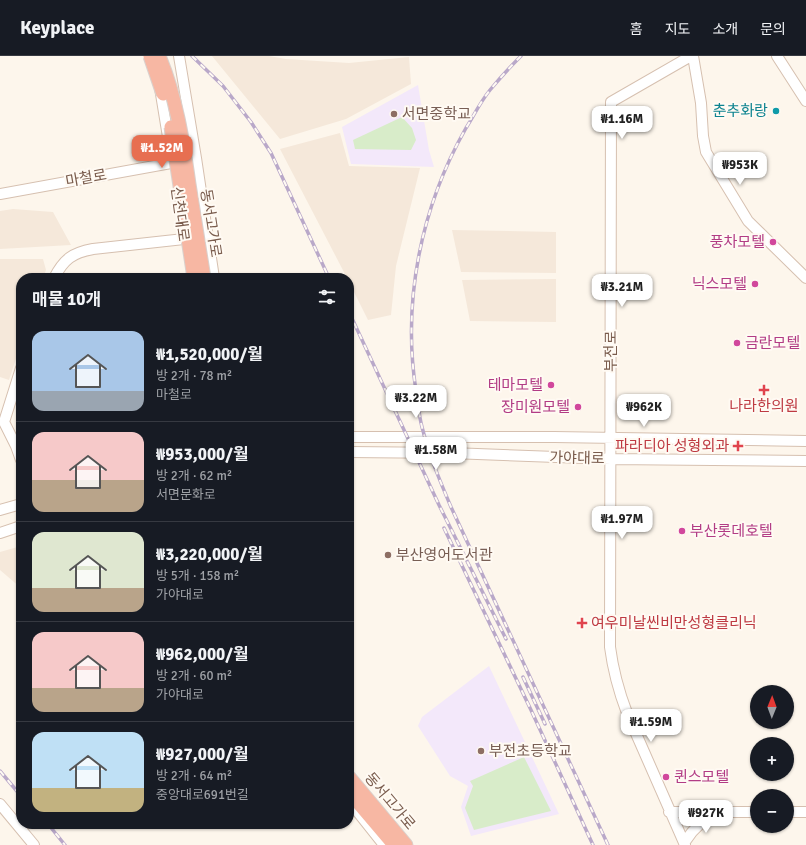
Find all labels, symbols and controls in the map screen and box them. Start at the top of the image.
text: Keyplace [20,16,95,40]
text: 홈 [630,21,643,38]
text: 지도 [665,21,690,38]
text: 소개 [712,21,738,38]
text: 문의 [760,21,786,38]
place label: 춘추화랑 [713,102,768,120]
place label: 서면중학교 [402,105,471,123]
pin: ₩1.16M [589,106,655,140]
marker: 춘추화랑 [771,106,781,116]
marker: 서면중학교 [389,109,399,119]
text: ₩1.16M [601,111,643,127]
pin: ₩1.52M [129,135,195,169]
text: ₩1.52M [141,140,183,156]
pin: ₩953K [712,152,768,186]
text: ₩953K [722,157,758,173]
street label: 마철로 [64,166,108,190]
street label: 신천대로 [167,185,193,243]
street label: 동서고가로 [197,188,225,258]
place label: 풍차모텔 [710,233,765,251]
marker: 풍차모텔 [768,237,778,247]
pin: ₩3.21M [589,274,655,308]
place label: 닉스모텔 [692,275,747,293]
text: ₩3.21M [601,279,643,295]
marker: 닉스모텔 [750,279,760,289]
icon: filters [316,286,338,308]
text: 매물 10개 [32,289,101,310]
street label: 부전로 [602,330,620,372]
place label: 금란모텔 [745,334,800,352]
marker: 금란모텔 [732,338,742,348]
text: ₩1,520,000/월 [156,344,263,365]
icon: home [64,347,112,395]
text: 방 2개 · 78 m² [156,368,232,384]
place label: 테마모텔 [488,376,543,394]
marker: 테마모텔 [546,380,556,390]
marker: 나라한의원 [758,384,770,396]
pin: ₩3.22M [383,385,449,419]
text: 마철로 [156,387,192,403]
text: ₩3.22M [395,390,437,406]
pin: ₩962K [616,394,672,428]
place label: 나라한의원 [729,397,799,415]
place label: 장미원모텔 [501,398,570,416]
text: ₩962K [626,399,662,415]
marker: 장미원모텔 [573,402,583,412]
pin: ₩1.58M [403,437,469,471]
place label: 파라디아 성형외과 [615,437,729,455]
marker: 파라디아 성형외과 [732,440,744,452]
text: ₩1.58M [415,442,457,458]
text: ₩953,000/월 [156,444,249,465]
icon: home [64,448,112,496]
street label: 가야대로 [549,449,605,467]
text: 방 2개 · 62 m² [156,468,232,484]
text: 서면문화로 [156,487,216,503]
pin: ₩1.97M [589,506,655,540]
text: ₩1.97M [601,511,643,527]
place label: 부산롯데호텔 [690,522,773,540]
marker: 부산롯데호텔 [677,526,687,536]
text: ₩3,220,000/월 [156,544,263,565]
place label: 부산영어도서관 [396,546,493,564]
icon: home [64,548,112,596]
marker: 부산영어도서관 [383,550,393,560]
text: 방 5개 · 158 m² [156,568,239,584]
text: 가야대로 [156,587,204,603]
place label: 여우미날씬비만성형클리닉 [591,614,757,632]
marker: 여우미날씬비만성형클리닉 [576,617,588,629]
text: ₩962,000/월 [156,644,249,665]
icon: home [64,648,112,696]
text: 방 2개 · 60 m² [156,668,232,684]
north arrow [750,685,794,729]
map controls [750,685,794,833]
text: 가야대로 [156,687,204,703]
pin: ₩1.59M [618,709,684,743]
text: ₩1.59M [630,714,672,730]
button: + [750,737,794,781]
place label: 부전초등학교 [489,742,572,760]
text: ₩927,000/월 [156,744,249,765]
marker: 부전초등학교 [476,746,486,756]
icon: home [64,748,112,796]
text: 방 2개 · 64 m² [156,768,232,784]
place label: 퀸스모텔 [674,768,729,786]
street label: 동서고가로 [361,769,419,833]
marker: 퀸스모텔 [661,772,671,782]
text: 중앙대로691번길 [156,787,249,803]
button: − [750,789,794,833]
pin: ₩927K [678,800,734,834]
text: ₩927K [688,805,724,821]

